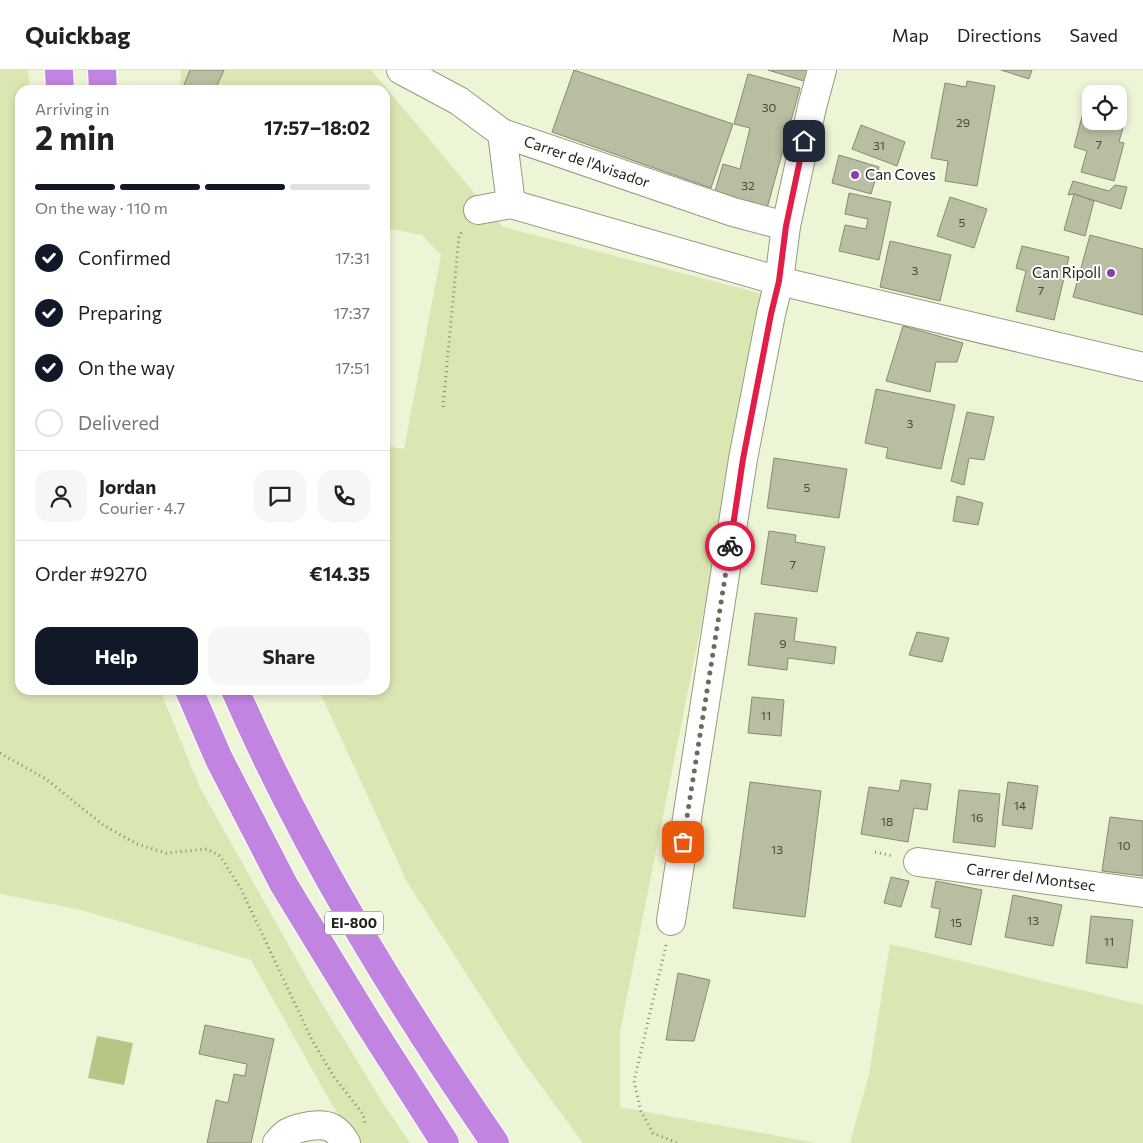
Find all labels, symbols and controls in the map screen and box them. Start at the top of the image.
text: Quickbag [25,20,130,49]
text: Map [892,24,929,46]
text: Directions [957,24,1041,46]
text: Saved [1069,24,1118,46]
map controls [1082,85,1127,130]
button: locate [1082,85,1127,130]
text: Arriving in [35,99,109,118]
house number: 30 [762,100,777,114]
house number: 29 [956,115,970,129]
text: 17:57–18:02 [264,116,370,139]
text: 2 min [35,117,115,157]
pin [783,120,825,162]
icon: home [790,127,818,155]
street label: Carrer de l'Avisador [522,131,652,191]
house number: 7 [1096,137,1102,151]
house number: 31 [873,138,885,152]
place label: Can Coves [865,165,936,183]
marker: Can Coves [849,169,861,181]
house number: 32 [741,178,755,192]
text: On the way · 110 m [35,198,168,217]
house number: 5 [959,215,966,229]
icon: check [35,244,63,272]
text: Confirmed [78,246,171,269]
text: 17:31 [335,248,370,267]
house number: 3 [912,263,919,277]
place label: Can Ripoll [1032,263,1101,281]
marker: Can Ripoll [1105,267,1117,279]
house number: 7 [1038,283,1044,297]
icon: check [35,299,63,327]
text: Preparing [78,301,162,324]
text: 17:37 [333,303,370,322]
icon: check [35,354,63,382]
text: On the way [78,356,175,379]
text: 17:51 [335,358,370,377]
text: Delivered [78,411,159,434]
house number: 3 [907,416,914,430]
button: person [35,470,87,522]
button: chat [254,470,306,522]
button: phone [318,470,370,522]
text: Jordan [99,475,156,498]
house number: 5 [804,480,811,494]
text: Courier · 4.7 [99,498,185,517]
courier [705,521,755,571]
icon: bike [716,532,744,560]
house number: 7 [790,557,796,571]
text: Order #9270 [35,562,147,585]
text: €14.35 [309,562,370,585]
button: Help [35,627,198,685]
button: Share [208,627,370,685]
house number: 9 [779,636,787,650]
house number: 11 [761,708,771,722]
house number: 14 [1014,798,1026,812]
house number: 16 [971,810,983,824]
house number: 18 [881,814,893,828]
pin [662,821,704,863]
icon: bag [669,828,697,856]
house number: 10 [1118,838,1131,852]
house number: 13 [771,842,783,856]
street label: Carrer del Montsec [965,859,1097,894]
road number: EI-800 [325,911,383,934]
house number: 13 [1027,913,1039,927]
house number: 15 [950,915,962,929]
house number: 11 [1104,934,1114,948]

